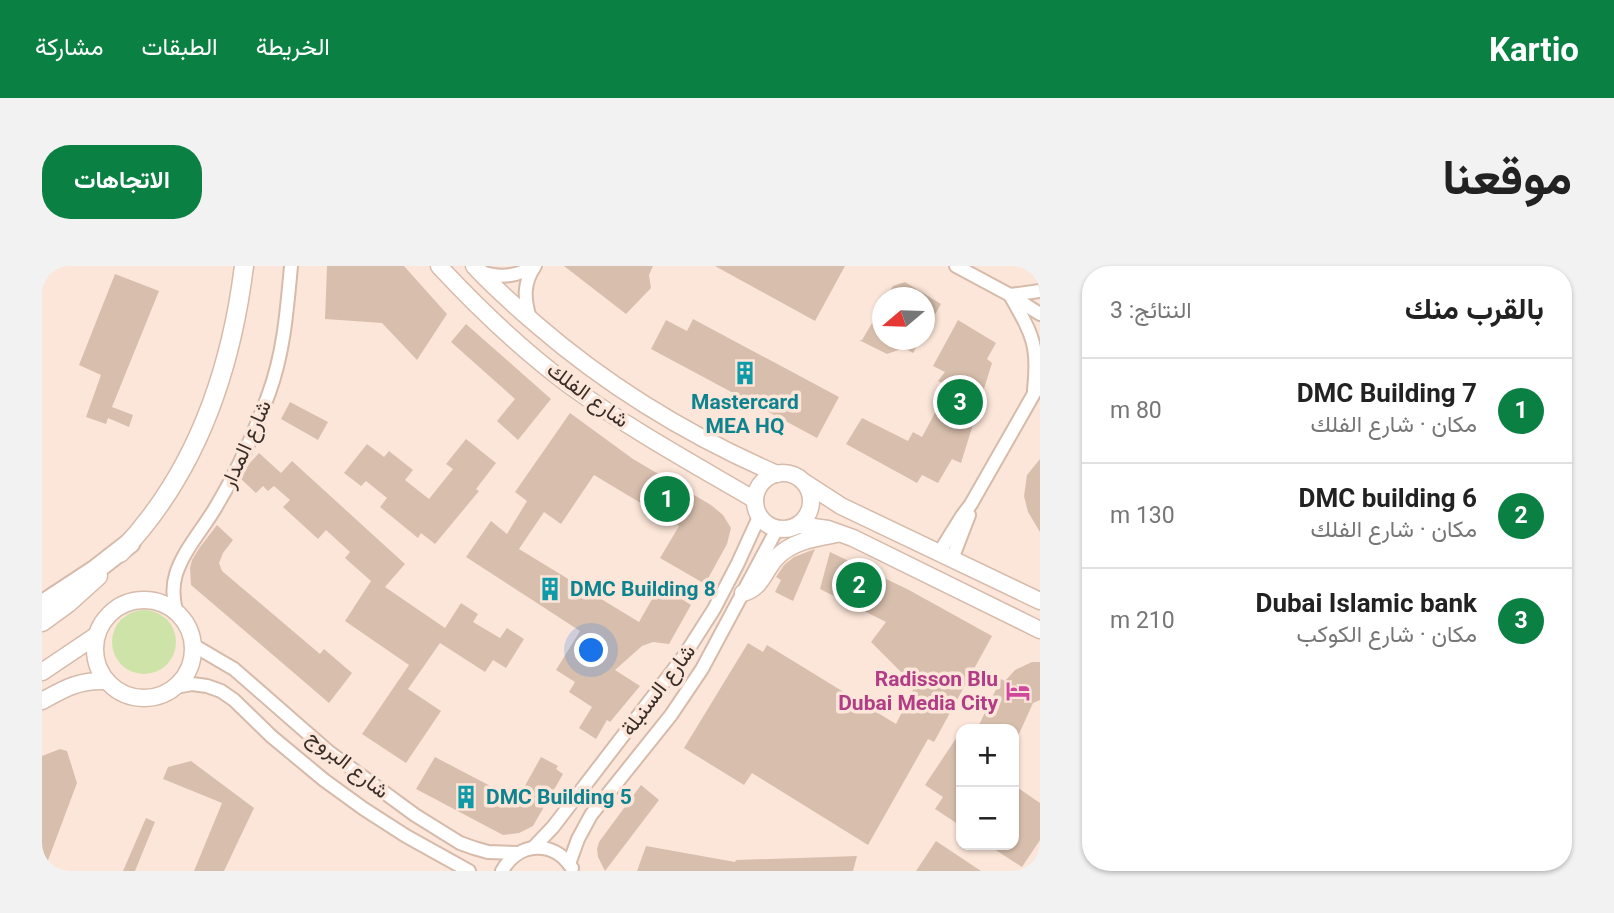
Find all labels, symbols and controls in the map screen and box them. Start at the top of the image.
text: Kartio [1489,30,1579,69]
text: مشاركة [35,33,103,61]
text: الطبقات [141,33,218,61]
text: الخريطة [256,33,330,61]
button: الاتجاهات [42,145,202,219]
text: موقعنا [1442,149,1572,206]
north arrow [872,287,935,350]
text: بالقرب منك [1405,291,1544,326]
text: النتائج: 3 [1110,297,1192,324]
street label: شارع الفلك [542,357,633,434]
building icon: Mastercard MEA HQ [731,359,759,387]
pin: 3 [937,376,983,428]
text: DMC Building 7 [1297,378,1477,408]
place label: Mastercard MEA HQ [691,390,799,438]
street label: شارع المدار [216,396,278,493]
text: 80 m [1110,397,1162,424]
text: 1 [1514,397,1528,424]
text: مكان · شارع الفلك [1310,411,1477,438]
pin: 1 [644,473,690,525]
text: DMC building 6 [1299,483,1477,513]
text: 130 m [1110,502,1175,529]
text: 2 [1514,502,1528,529]
text: مكان · شارع الفلك [1310,516,1477,543]
pin: 2 [836,559,882,611]
building icon: DMC Building 8 [536,575,564,603]
place label: DMC Building 8 [570,577,716,601]
text: Dubai Islamic bank [1255,588,1477,618]
text: 210 m [1110,607,1175,634]
text: 3 [1514,607,1528,634]
text: مكان · شارع الكوكب [1297,621,1477,648]
your location [574,633,608,667]
street label: شارع السنبلة [616,640,702,742]
place label: Radisson Blu Dubai Media City [838,667,998,715]
hotel icon: Radisson Blu Dubai Media City [1004,677,1032,705]
map controls [956,724,1019,850]
button: + [956,724,1019,787]
street label: شارع البروج [301,725,394,805]
building icon: DMC Building 5 [452,783,480,811]
place label: DMC Building 5 [486,785,632,809]
button: − [956,787,1019,850]

